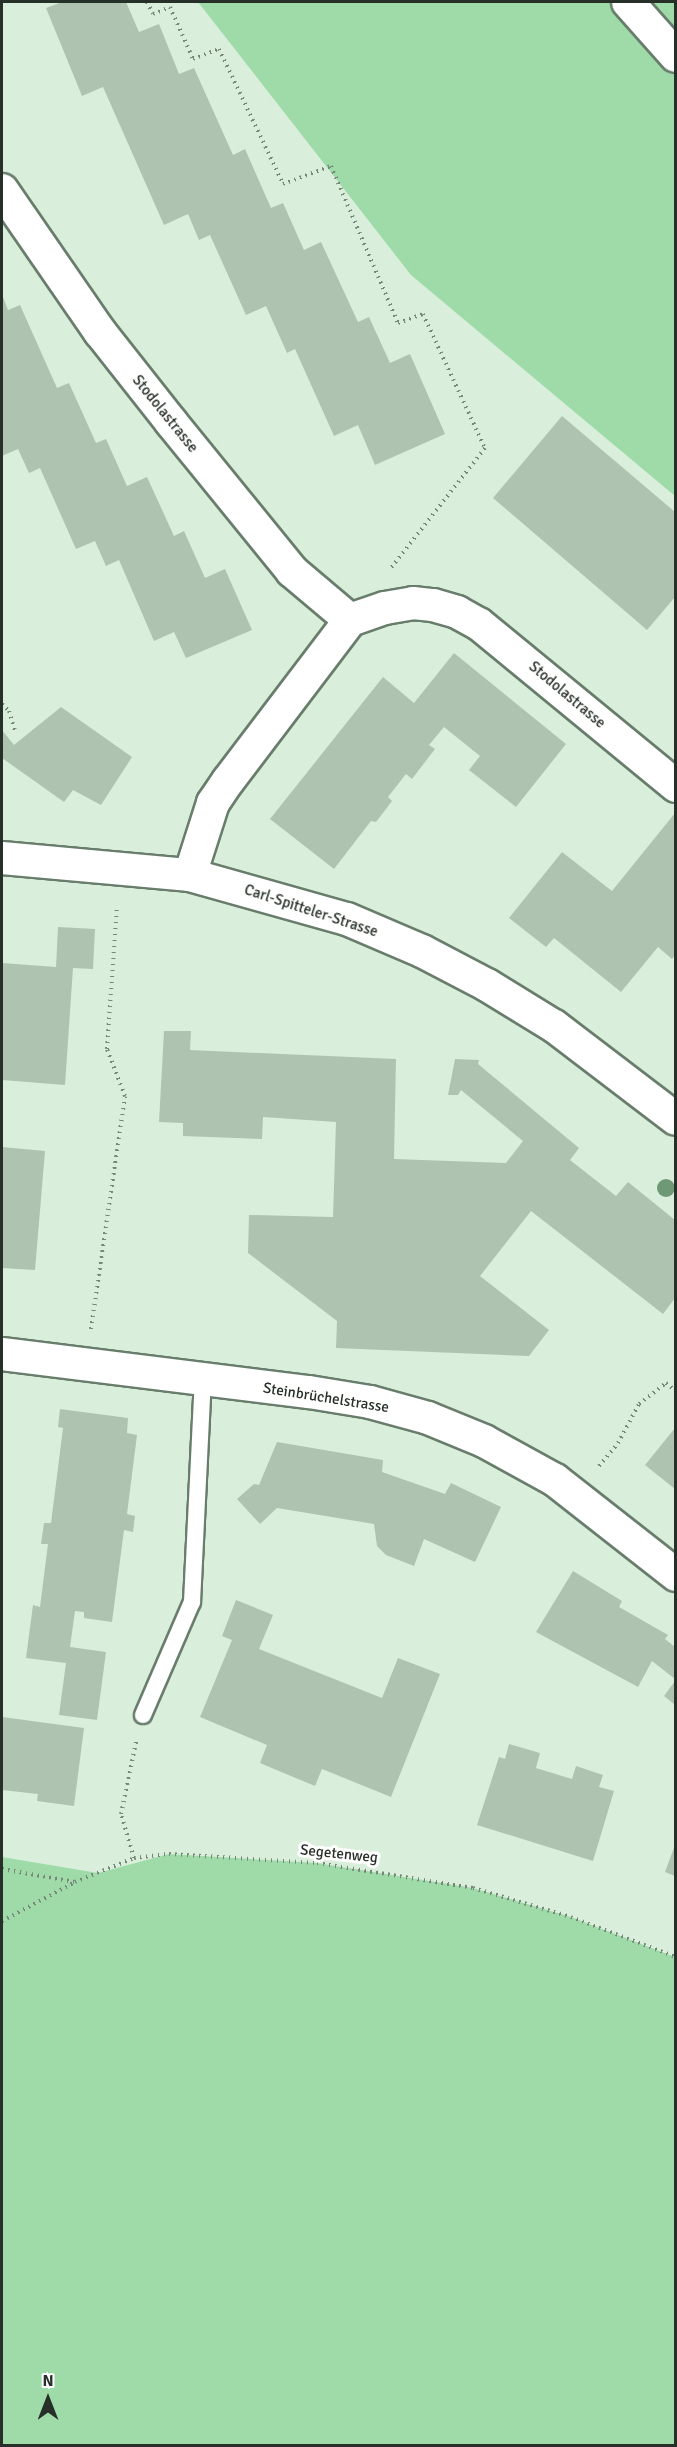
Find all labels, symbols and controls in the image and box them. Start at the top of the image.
street label: Stodolastrasse [128,372,202,456]
street label: Stodolastrasse [525,658,609,732]
street label: Carl-Spitteler-Strasse [242,881,380,941]
street label: Steinbrüchelstrasse [262,1379,390,1417]
street label: Segetenweg [299,1841,379,1867]
north arrow [18,2369,78,2429]
text: N [42,2371,54,2391]

